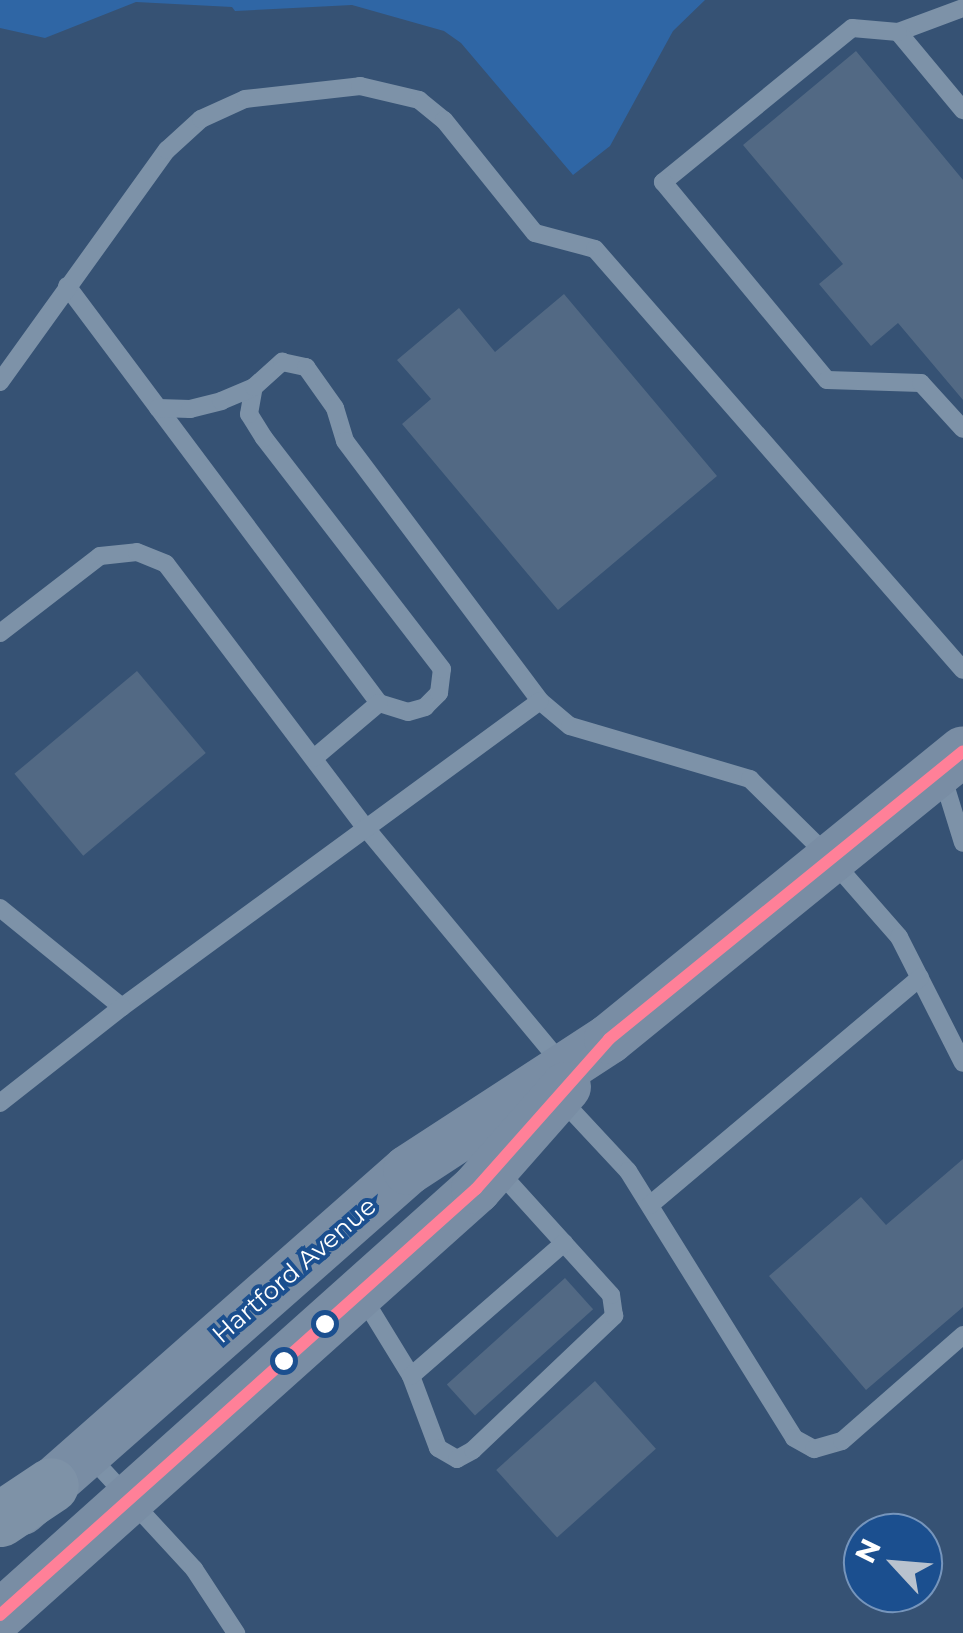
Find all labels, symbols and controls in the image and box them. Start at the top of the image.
street label: Hartford Avenue [206,1191,382,1349]
unlabelled marker [315,1314,335,1334]
unlabelled marker [274,1351,294,1371]
north arrow [843,1513,943,1613]
text: N [848,1533,888,1568]

